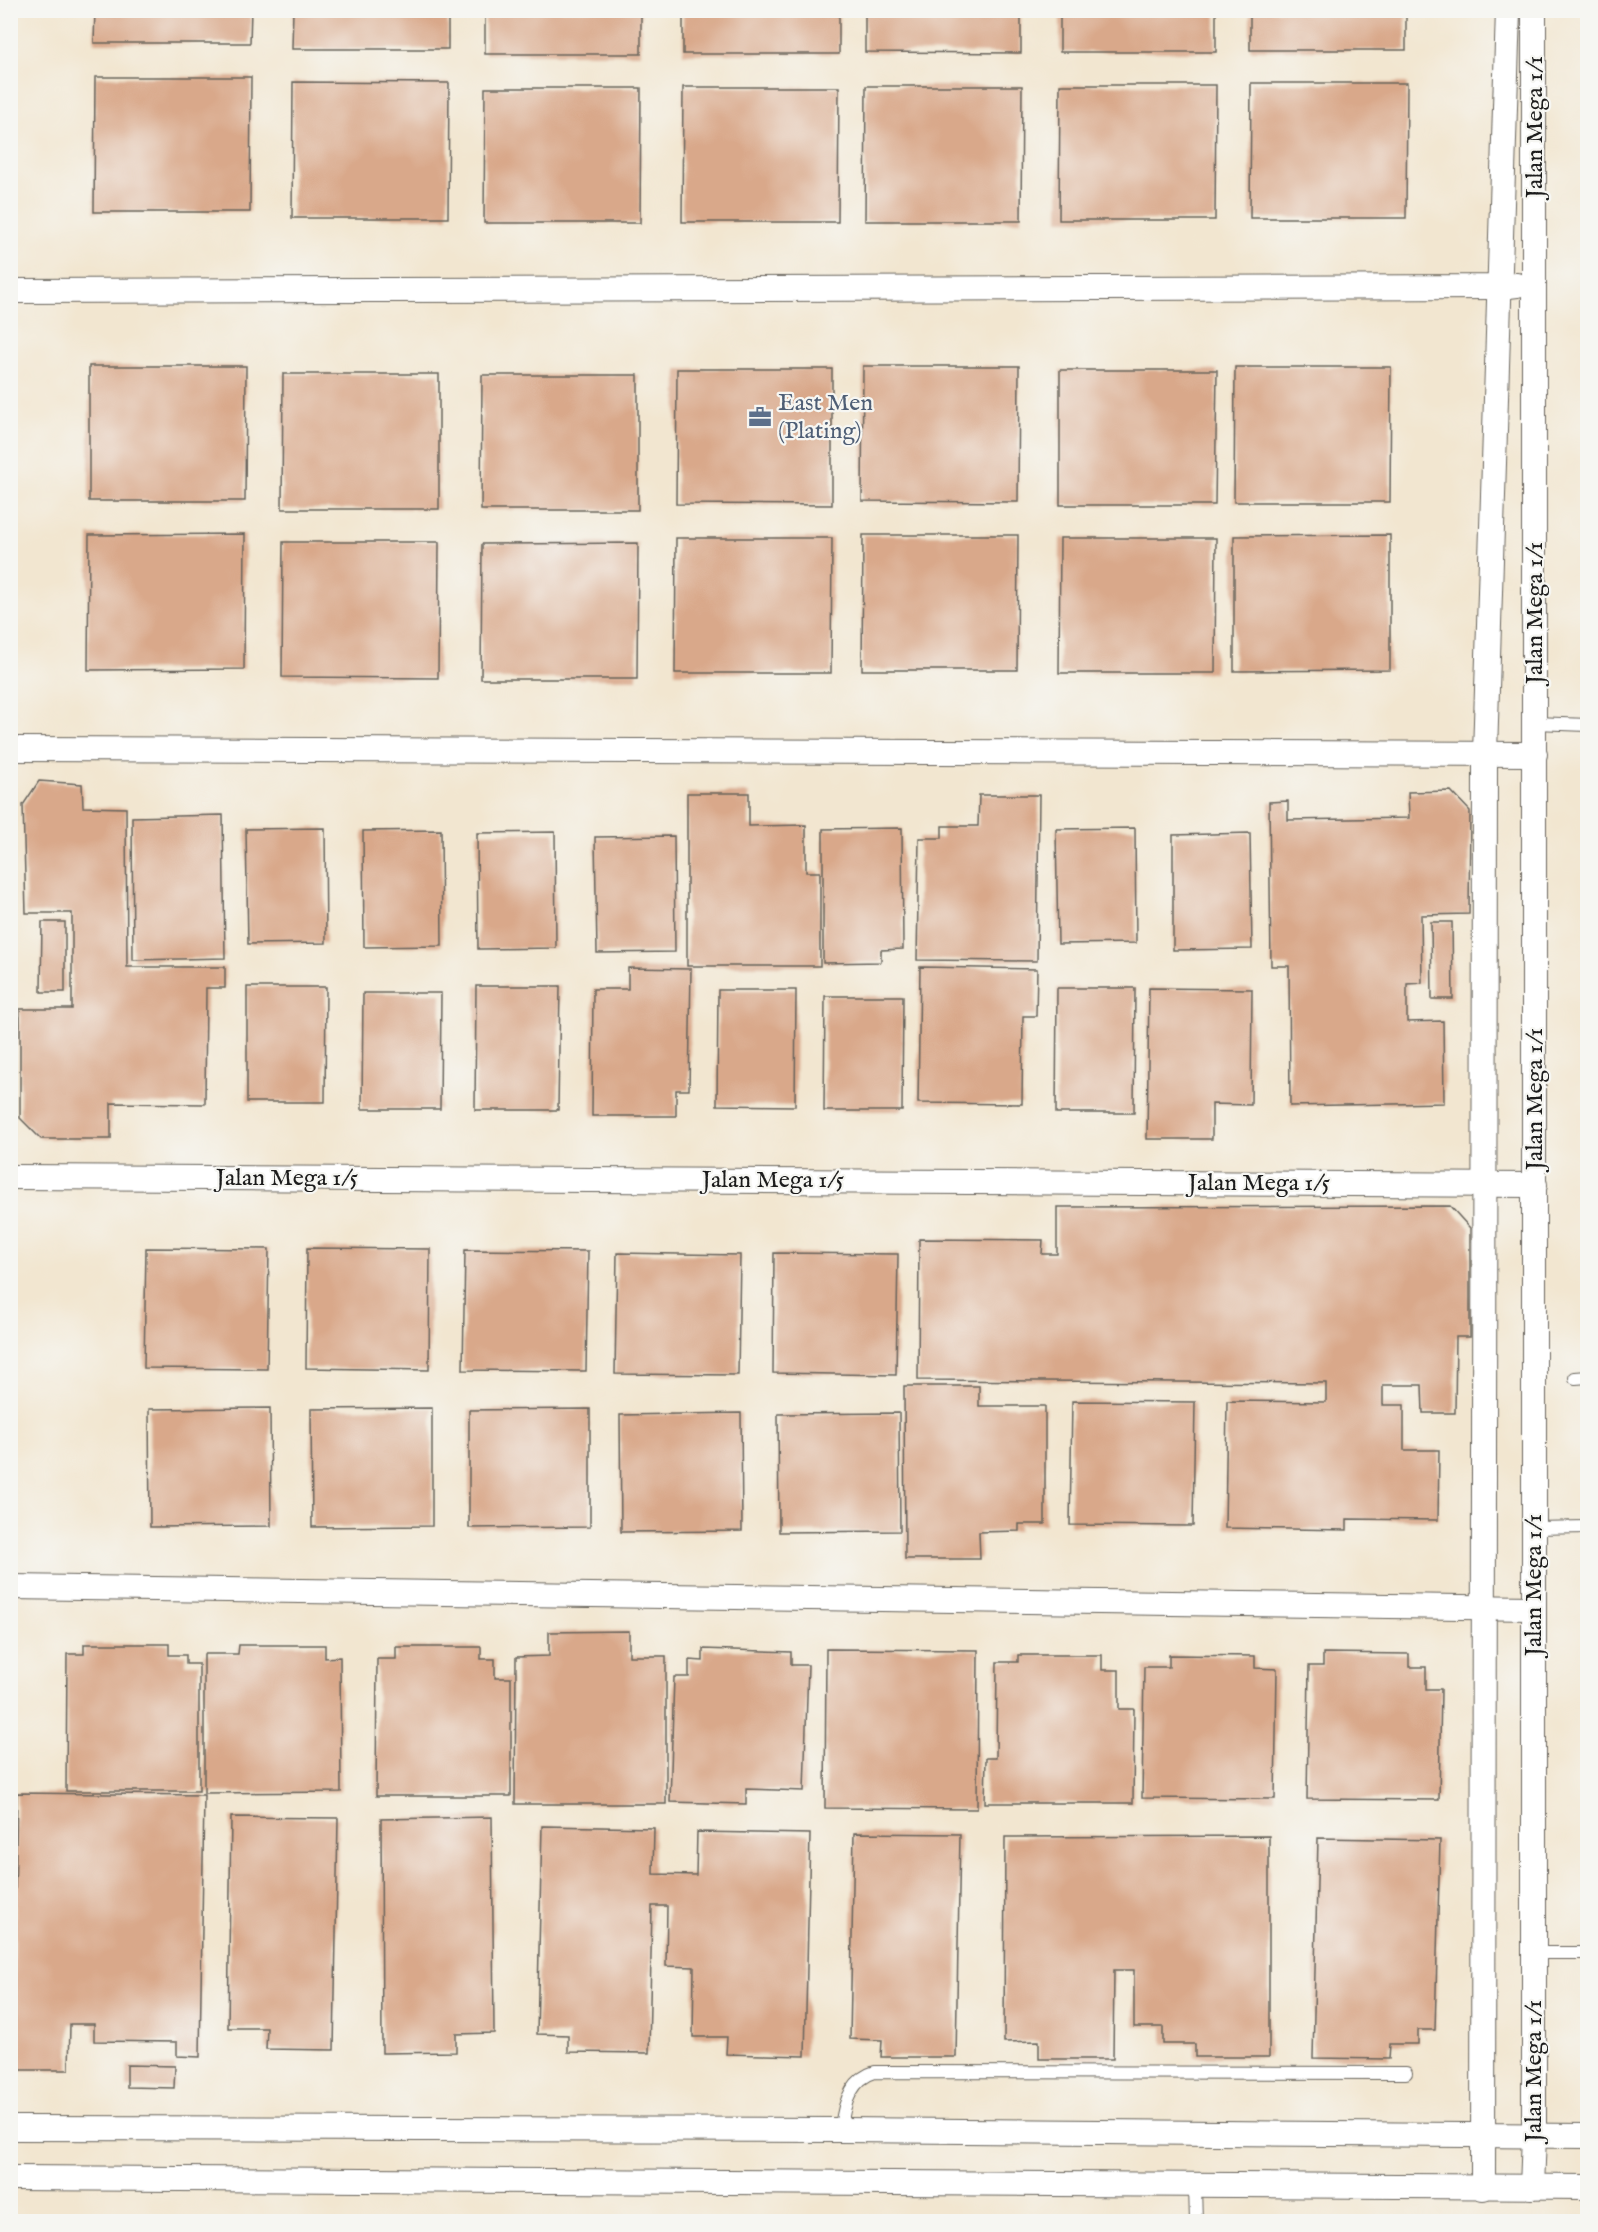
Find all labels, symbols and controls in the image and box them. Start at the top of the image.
street label: Jalan Mega 1/1 [1520,56,1551,201]
place label: East Men (Plating) [778,388,873,447]
office icon: East Men (Plating) [747,404,773,430]
street label: Jalan Mega 1/1 [1520,542,1551,687]
street label: Jalan Mega 1/1 [1520,1028,1551,1173]
street label: Jalan Mega 1/5 [213,1163,358,1194]
street label: Jalan Mega 1/5 [699,1165,844,1196]
street label: Jalan Mega 1/5 [1185,1168,1330,1199]
street label: Jalan Mega 1/1 [1519,1514,1550,1659]
street label: Jalan Mega 1/1 [1519,2000,1550,2145]

